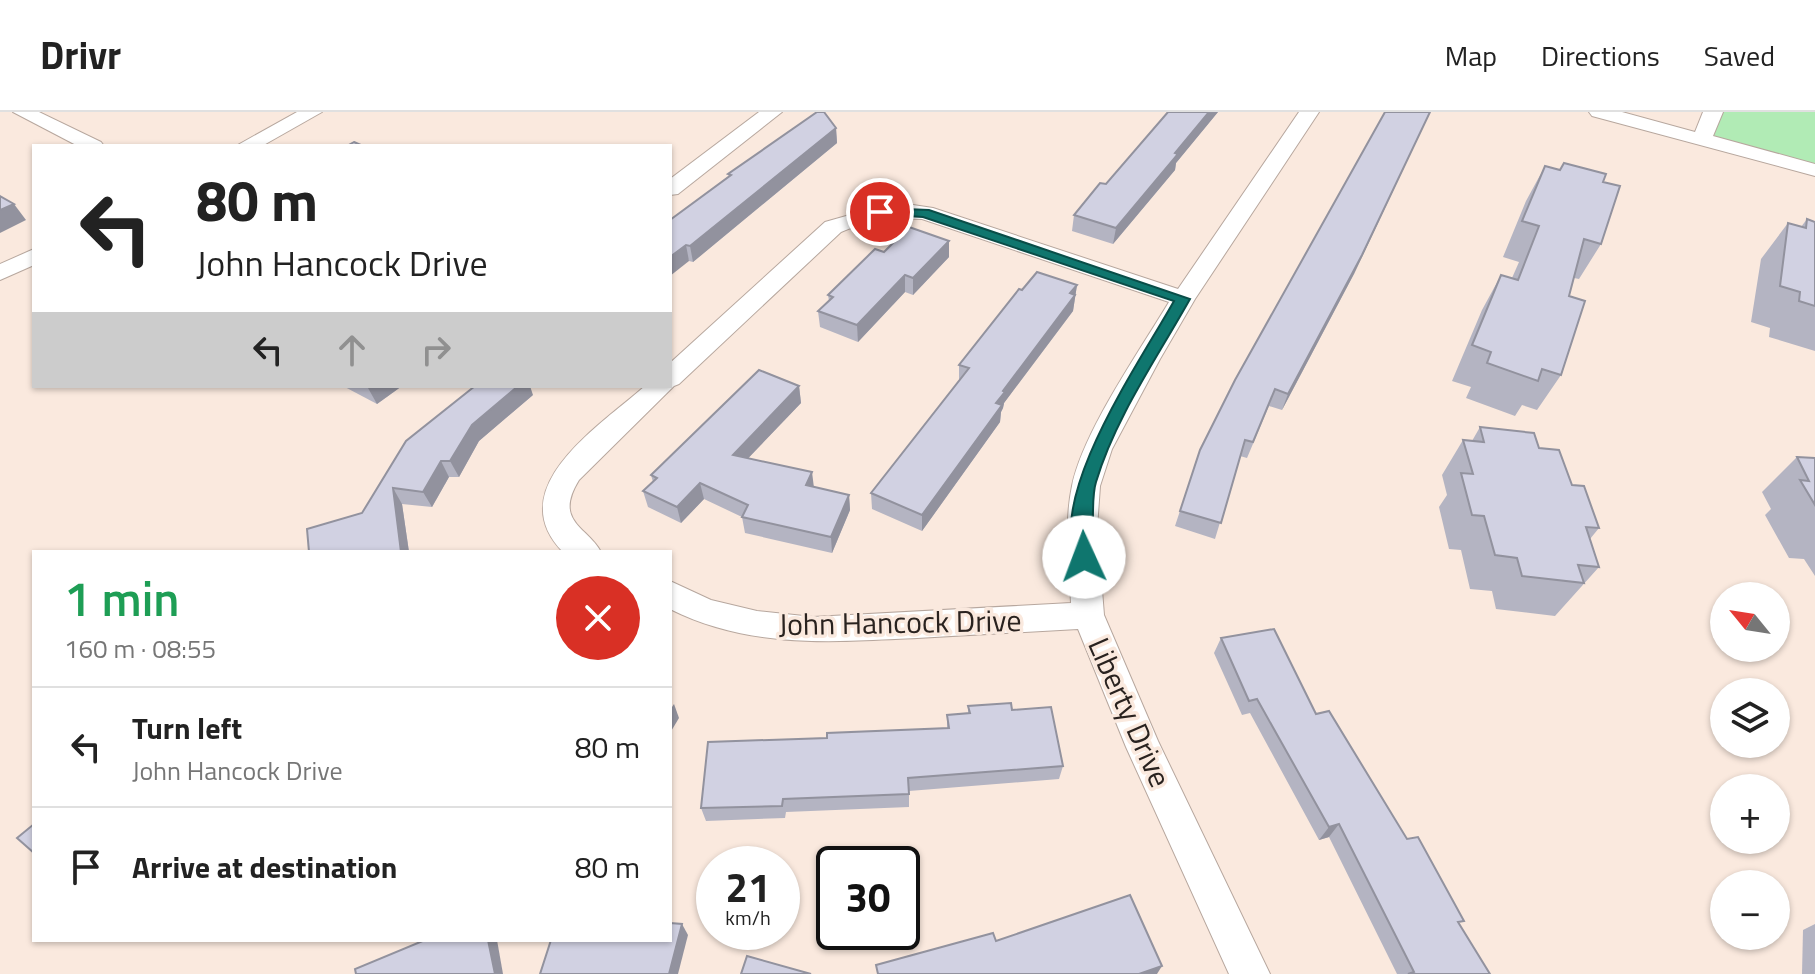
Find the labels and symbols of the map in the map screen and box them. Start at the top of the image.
pin [846,178,914,246]
position arrow [1042,515,1126,599]
north arrow [1710,582,1790,662]
street label: John Hancock Drive [778,597,1022,647]
street label: Liberty Drive [1077,630,1183,794]
speed limit sign: 30 [816,846,920,950]

